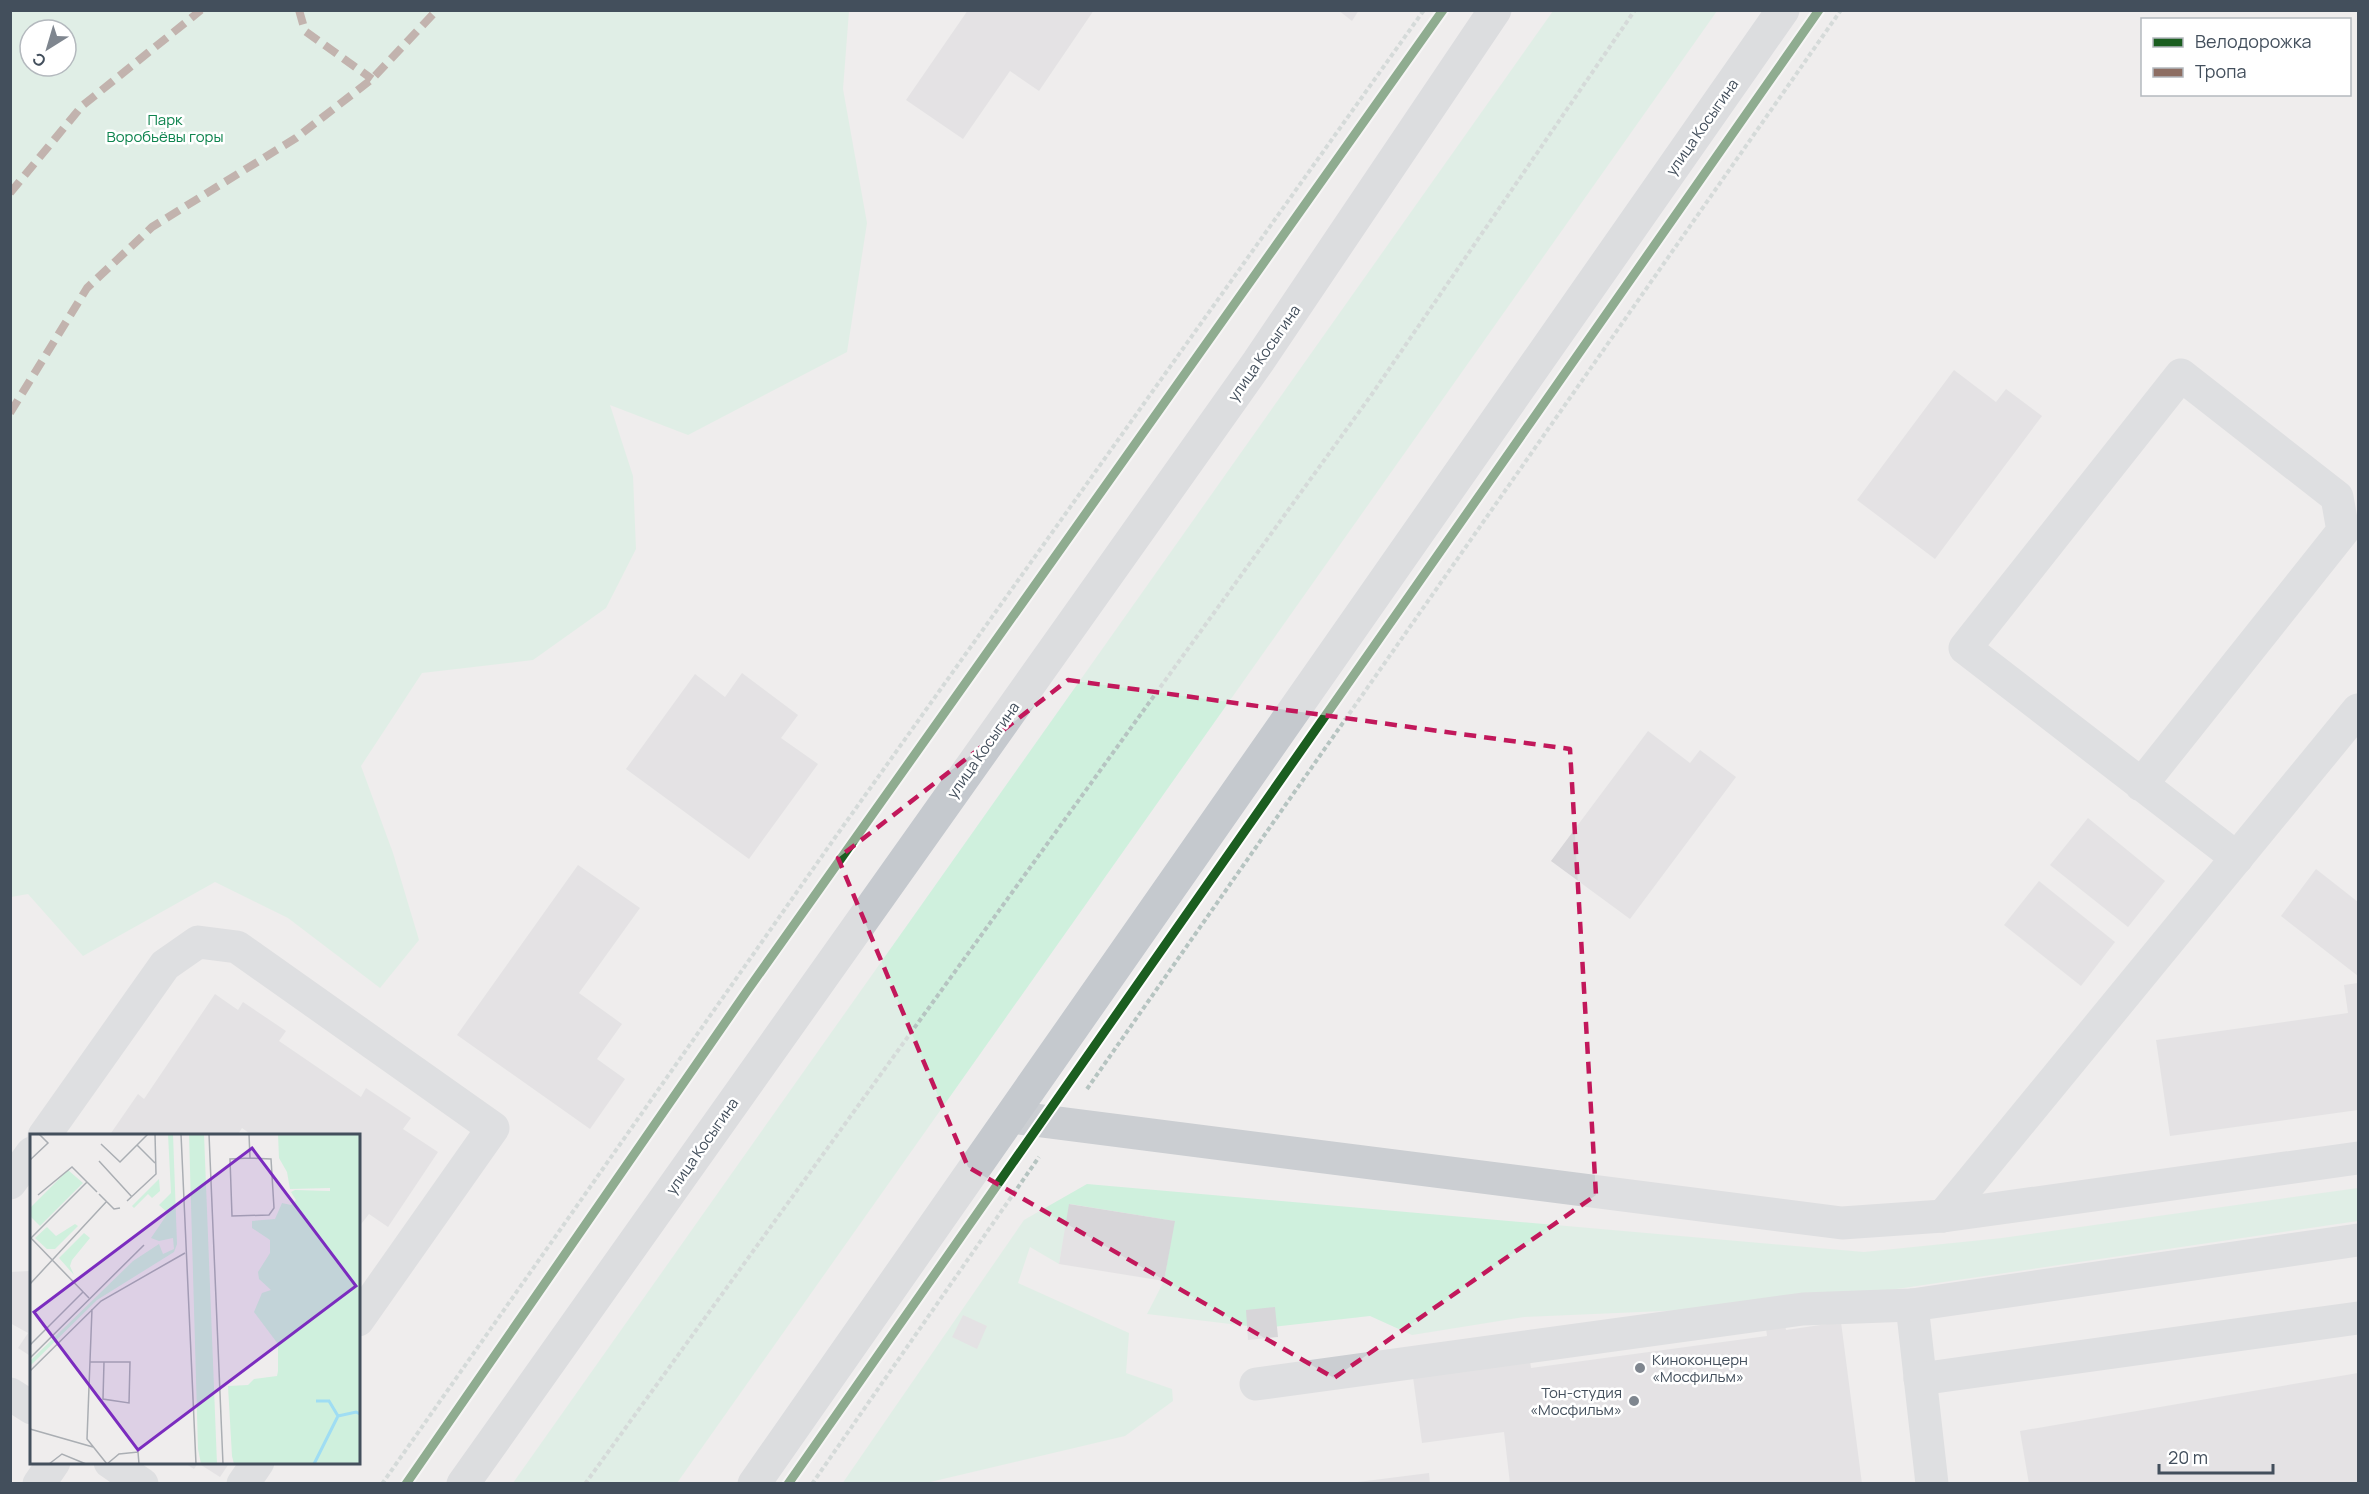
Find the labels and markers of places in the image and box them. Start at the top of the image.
place label: Киноконцерн «Мосфильм» [1652,1349,1748,1387]
marker: Киноконцерн «Мосфильм» [1633,1361,1647,1375]
place label: Тон-студия «Мосфильм» [1530,1382,1622,1420]
marker: Тон-студия «Мосфильм» [1627,1394,1641,1408]

